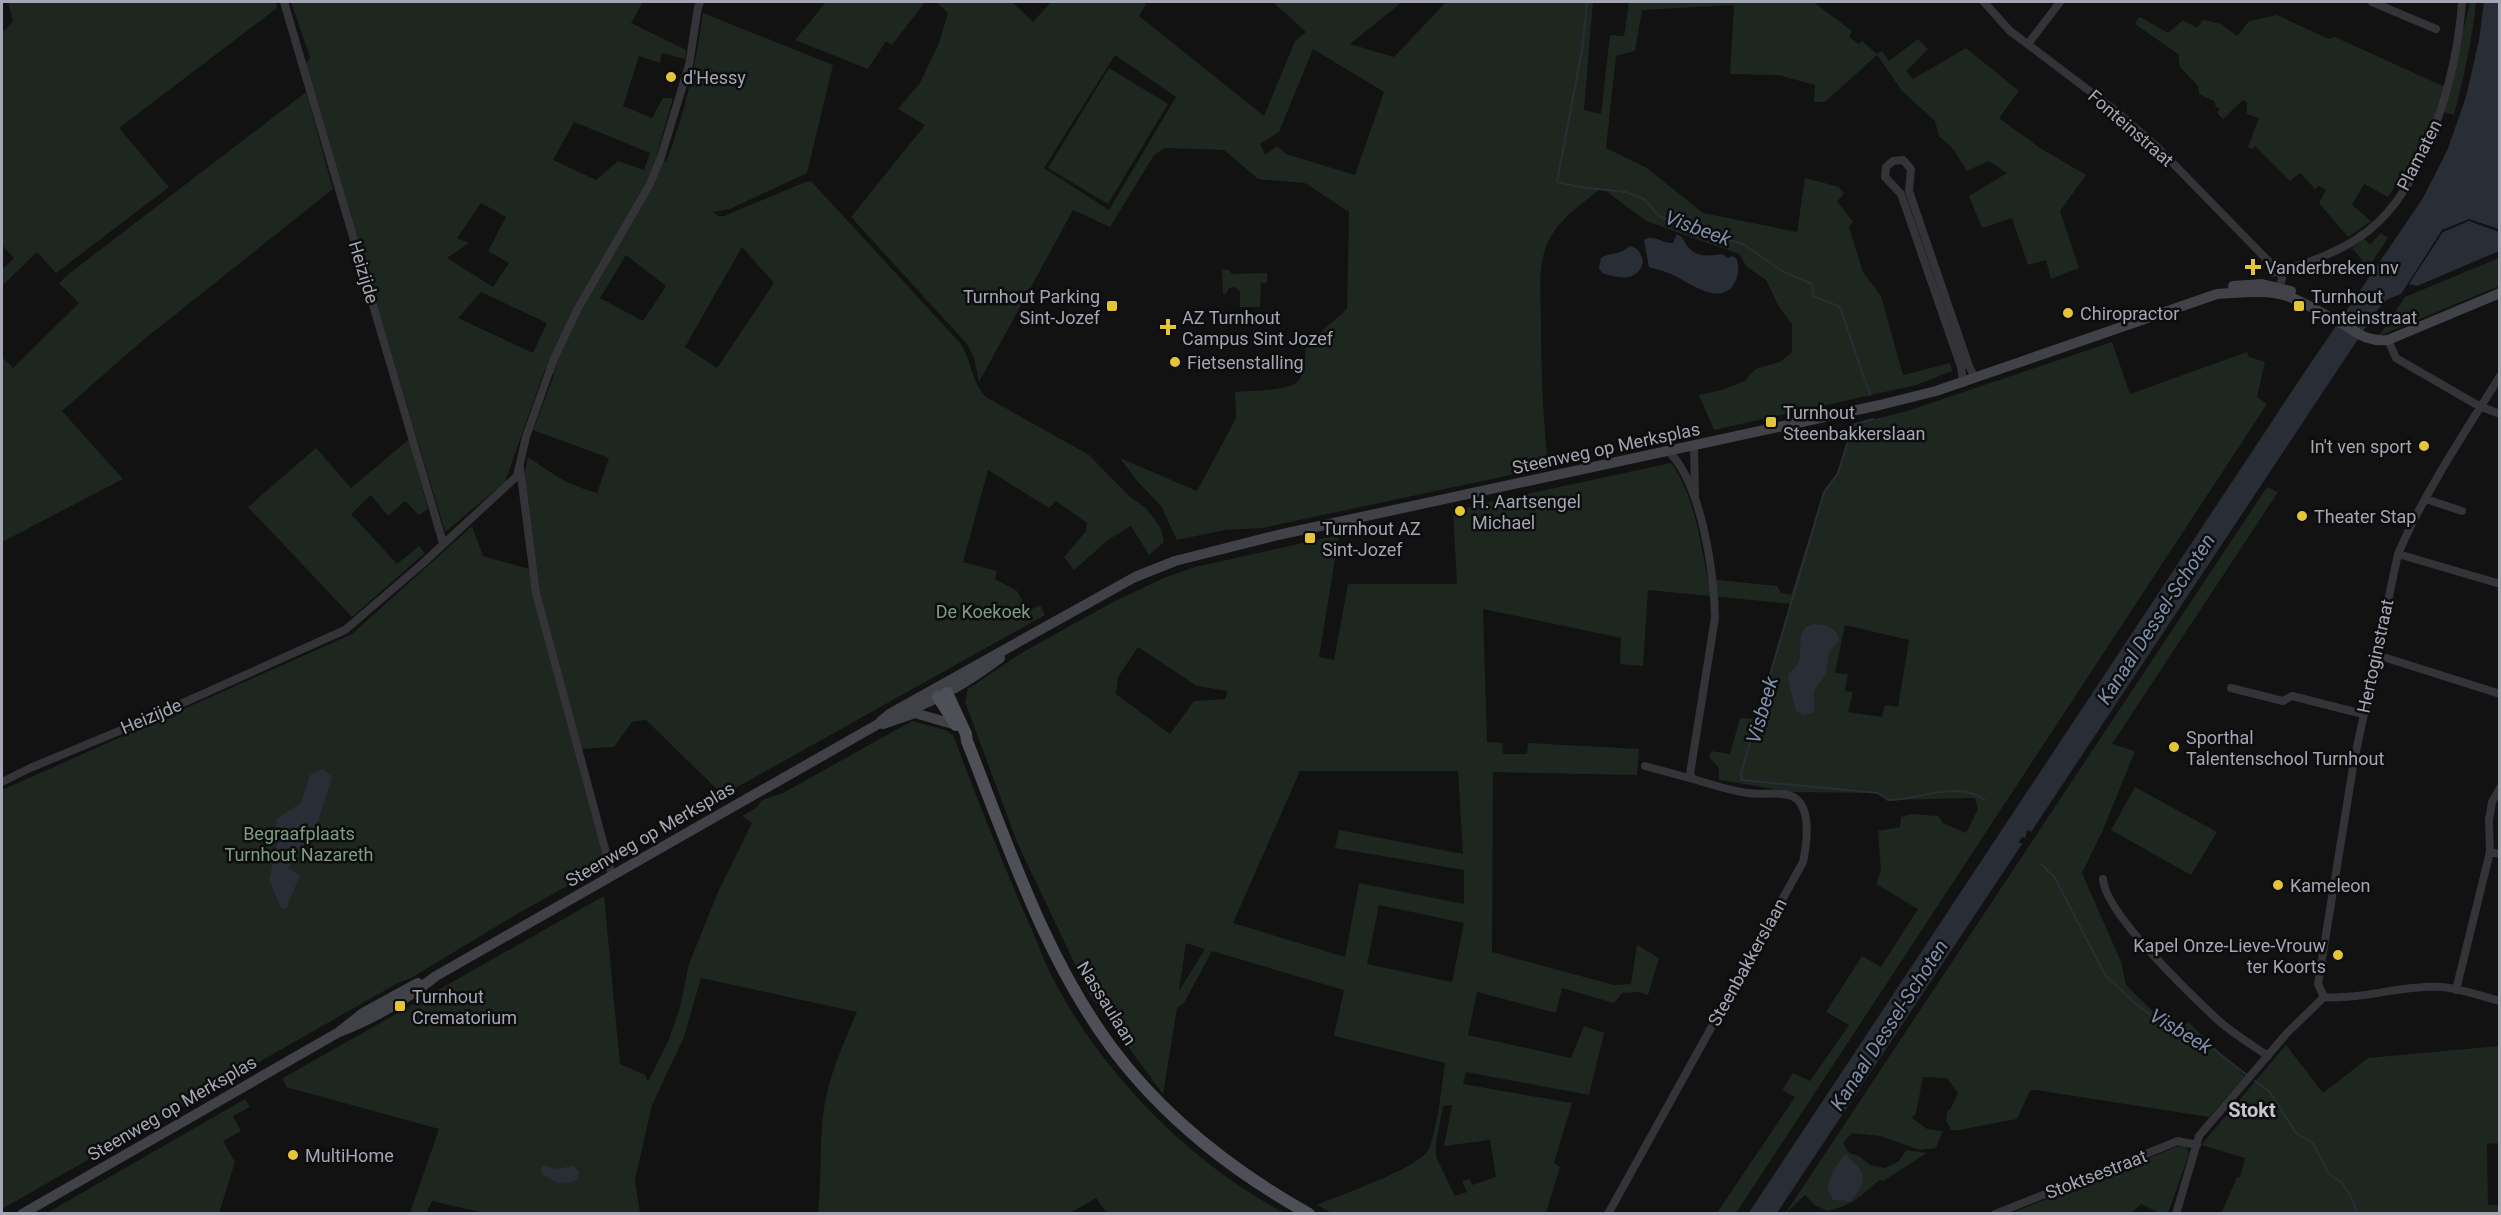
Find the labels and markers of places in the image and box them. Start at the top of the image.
place label: d'Hessy [683,67,746,88]
marker: d'Hessy [664,70,678,84]
place label: Vanderbreken nv [2265,257,2399,278]
marker: Vanderbreken nv [2246,260,2260,274]
place label: Turnhout Parking Sint-Jozef [963,286,1101,328]
place label: Turnhout Fonteinstraat [2311,286,2417,328]
marker: Turnhout Parking Sint-Jozef [1105,299,1119,313]
marker: Turnhout Fonteinstraat [2292,299,2306,313]
place label: Chiropractor [2080,303,2179,324]
marker: Chiropractor [2061,306,2075,320]
place label: AZ Turnhout Campus Sint Jozef [1182,307,1334,349]
marker: AZ Turnhout Campus Sint Jozef [1159,318,1177,336]
place label: Fietsenstalling [1187,352,1304,373]
marker: Fietsenstalling [1168,355,1182,369]
place label: Turnhout Steenbakkerslaan [1783,402,1925,444]
marker: Turnhout Steenbakkerslaan [1764,415,1778,429]
place label: In't ven sport [2310,436,2412,457]
marker: In't ven sport [2417,439,2431,453]
place label: H. Aartsengel Michael [1472,491,1581,533]
marker: H. Aartsengel Michael [1453,504,1467,518]
place label: Theater Stap [2314,506,2416,527]
marker: Theater Stap [2295,509,2309,523]
place label: Turnhout AZ Sint-Jozef [1322,518,1421,560]
marker: Turnhout AZ Sint-Jozef [1303,531,1317,545]
place label: Sporthal Talentenschool Turnhout [2186,727,2384,769]
marker: Sporthal Talentenschool Turnhout [2167,740,2181,754]
place label: Kameleon [2290,875,2371,896]
marker: Kameleon [2271,878,2285,892]
place label: Kapel Onze-Lieve-Vrouw ter Koorts [2133,935,2326,977]
marker: Kapel Onze-Lieve-Vrouw ter Koorts [2331,948,2345,962]
place label: Turnhout Crematorium [412,986,517,1028]
marker: Turnhout Crematorium [393,999,407,1013]
place label: MultiHome [305,1145,394,1166]
marker: MultiHome [286,1148,300,1162]

